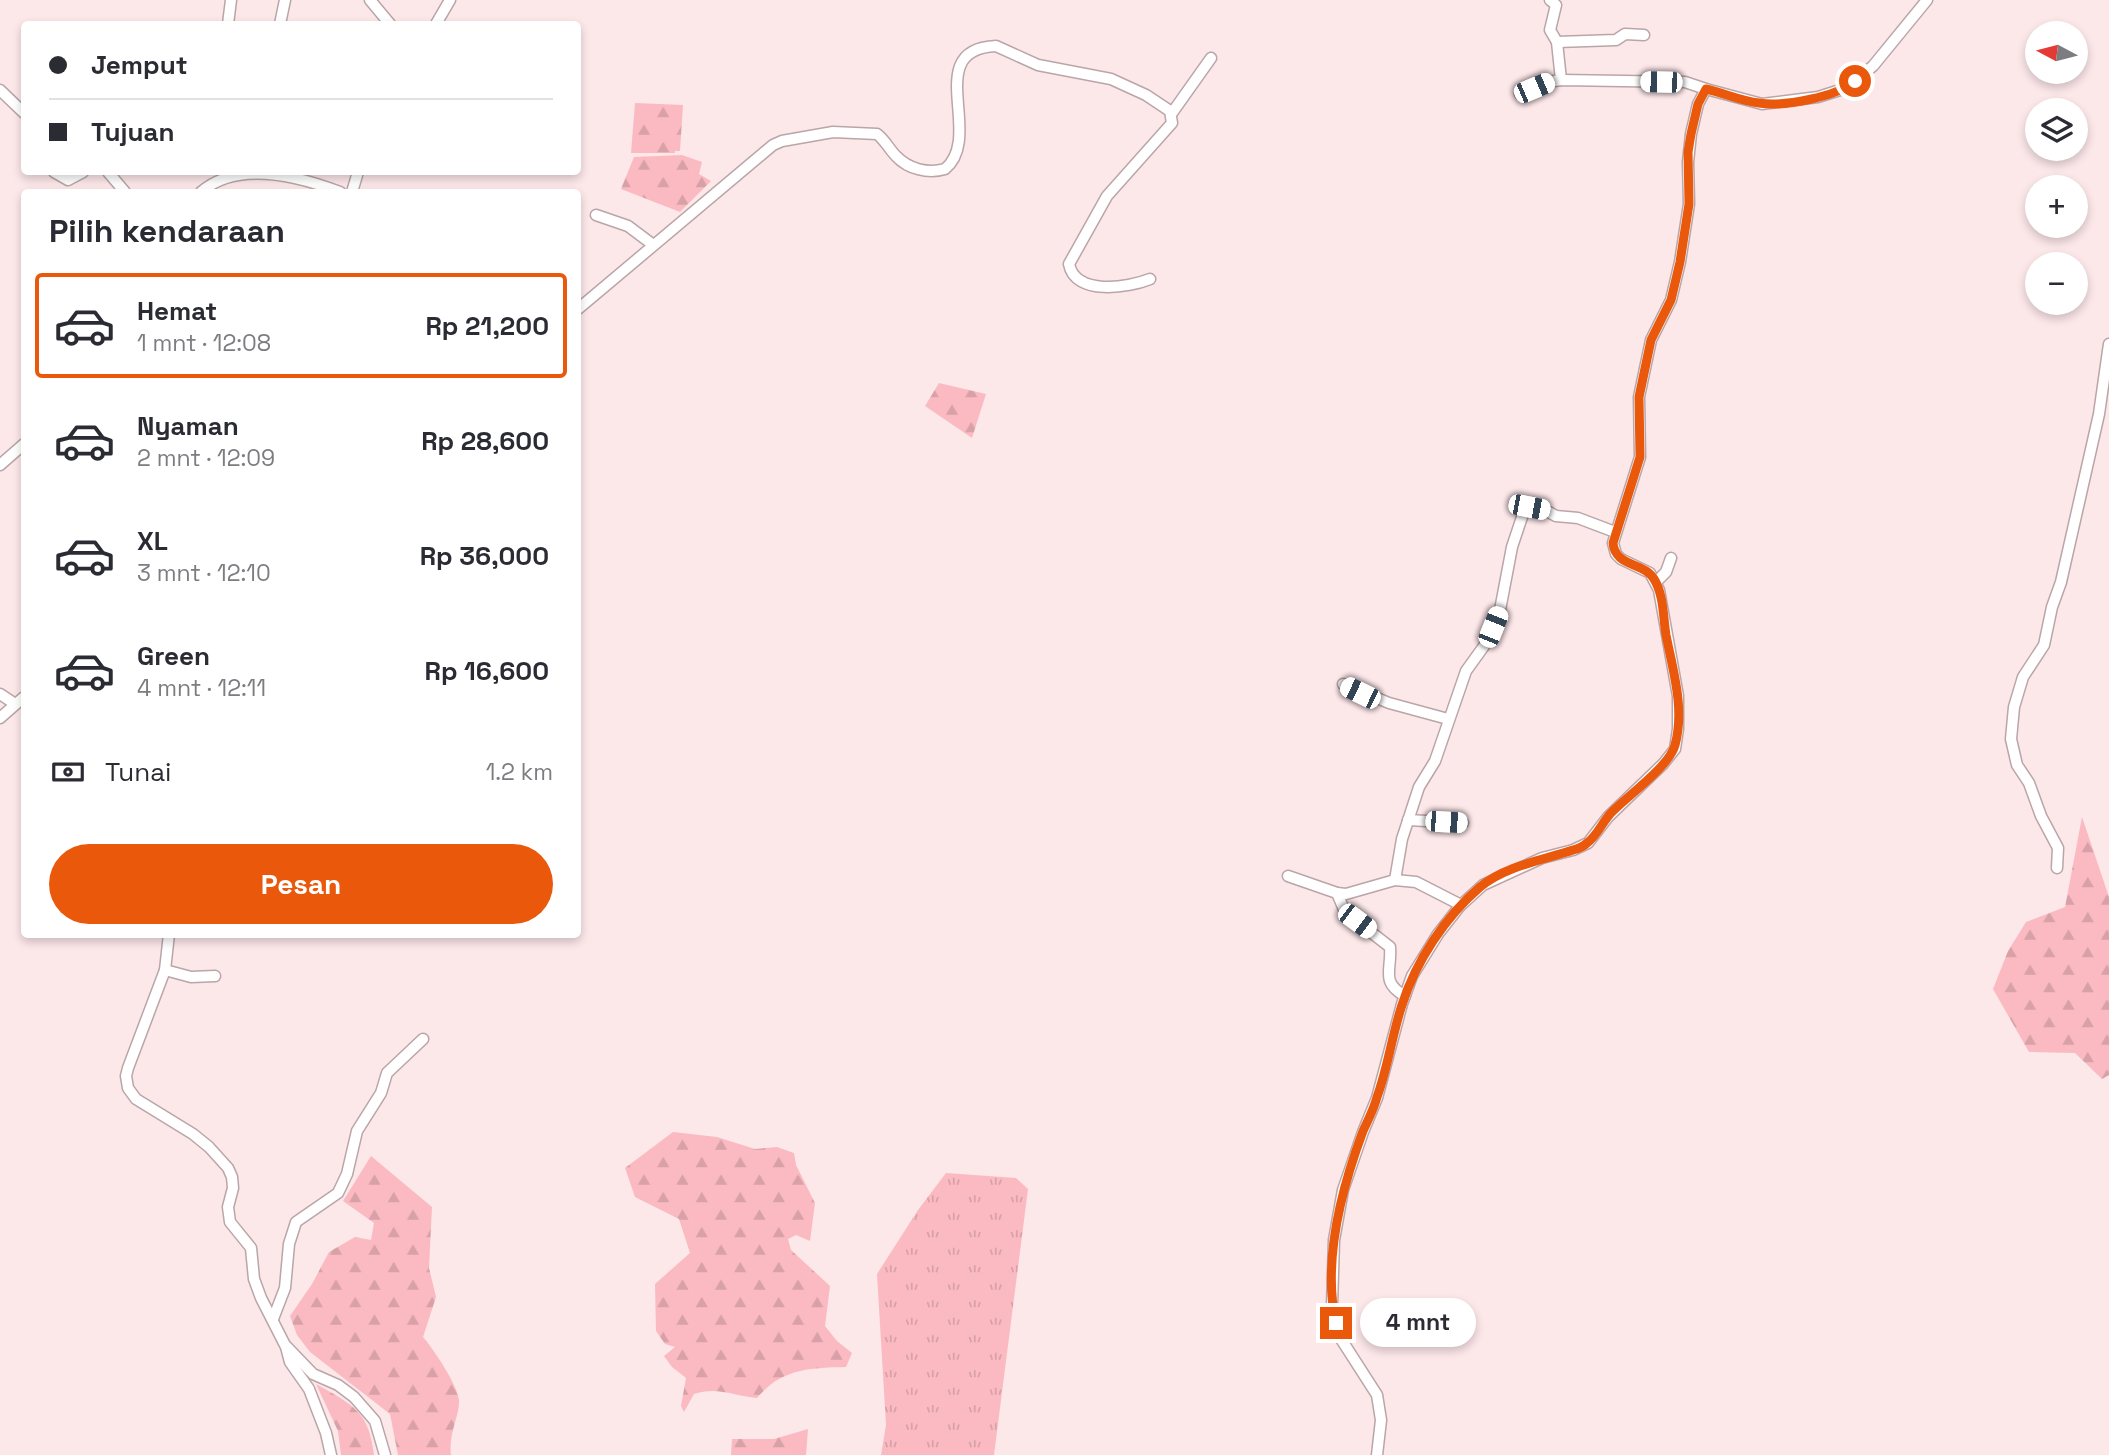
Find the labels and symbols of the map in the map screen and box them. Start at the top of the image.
north arrow [2025,21,2088,84]
route start [1839,65,1871,97]
car [1511,70,1558,106]
car [1640,71,1683,93]
car [1507,493,1552,521]
car [1476,604,1511,650]
car [1337,674,1384,712]
car [1425,810,1468,834]
car [1334,900,1381,942]
callout: 4 mnt [1360,1298,1476,1348]
route end [1320,1307,1352,1339]

